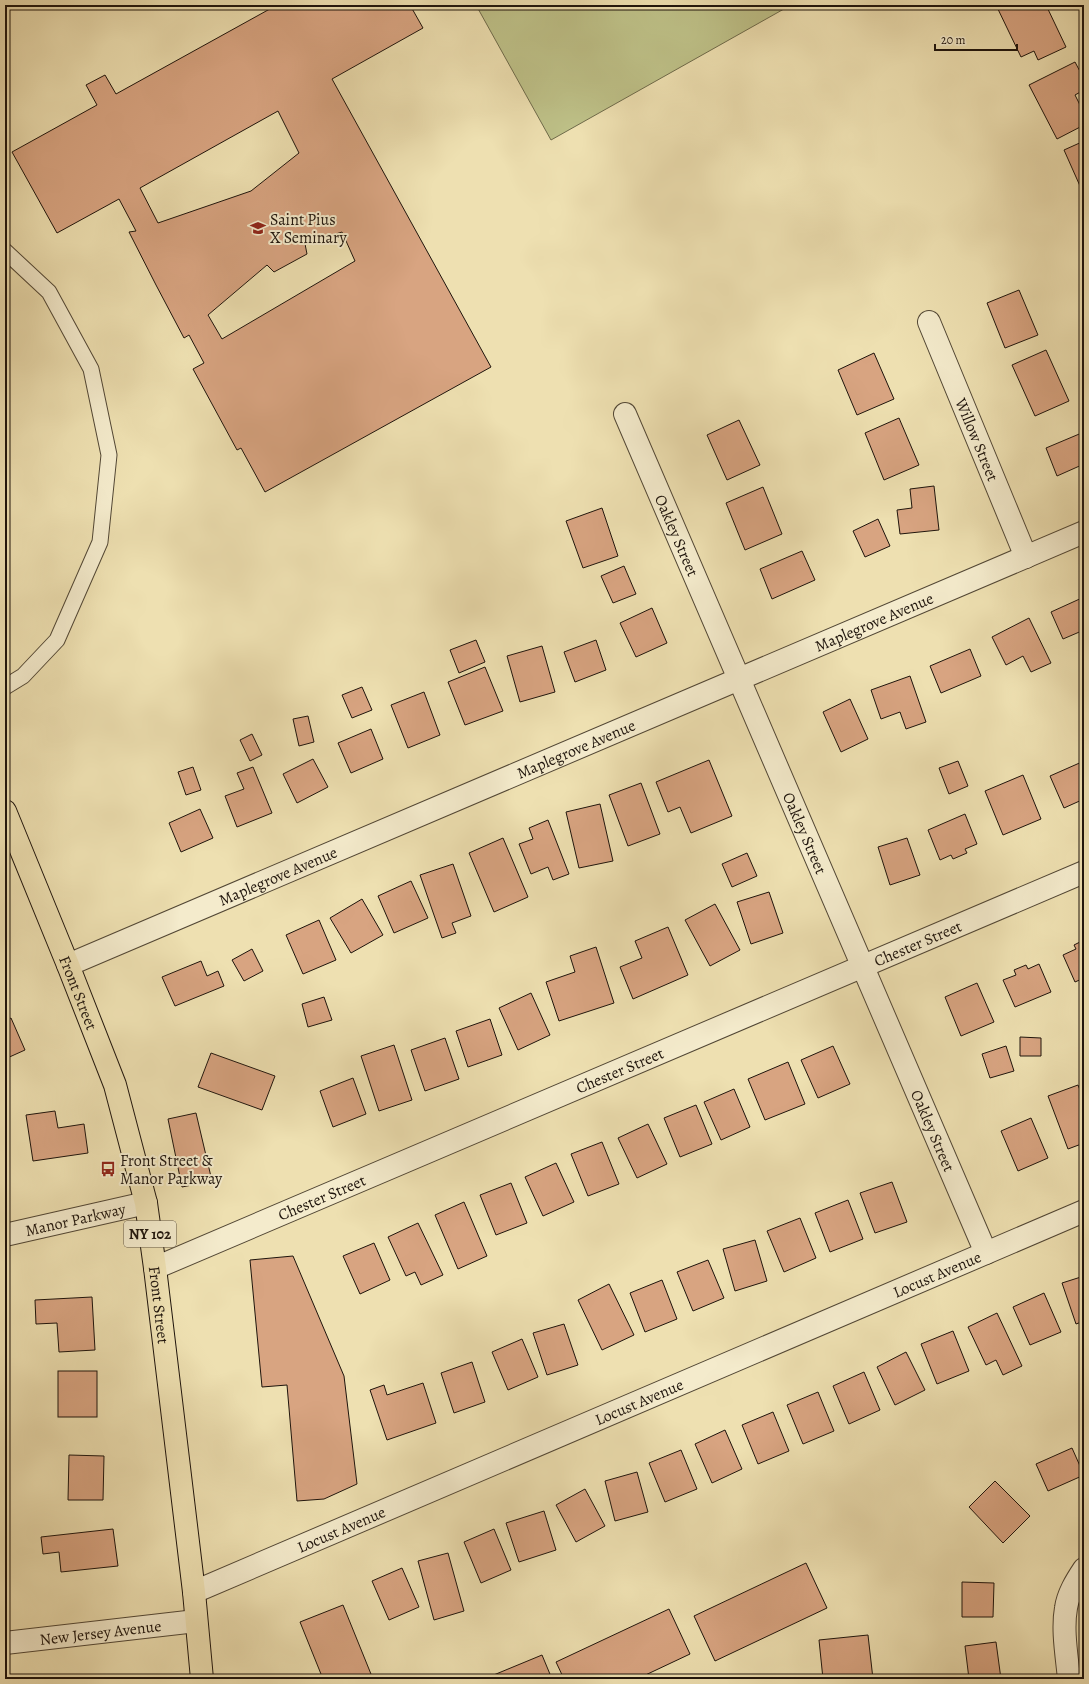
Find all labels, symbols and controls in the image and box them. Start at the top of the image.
scale bar [935,26,1017,52]
text: 20 m [941,32,965,48]
place label: Saint Pius X Seminary [270,209,347,249]
school or university icon: Saint Pius X Seminary [249,219,267,237]
street label: Willow Street [949,394,1004,485]
street label: Oakley Street [649,491,704,580]
street label: Maplegrove Avenue [812,587,937,657]
street label: Maplegrove Avenue [514,715,639,784]
street label: Oakley Street [777,789,832,878]
street label: Maplegrove Avenue [215,842,341,912]
street label: Chester Street [871,915,965,972]
street label: Front Street [53,952,102,1033]
street label: Chester Street [573,1042,667,1099]
street label: Oakley Street [905,1086,960,1175]
place label: Front Street & Manor Parkway [120,1150,223,1190]
bus stop icon: Front Street & Manor Parkway [99,1160,117,1178]
street label: Chester Street [275,1170,369,1226]
street label: Manor Parkway [23,1198,129,1242]
road number: NY 102 [124,1221,176,1247]
street label: Locust Avenue [890,1246,985,1304]
street label: Front Street [143,1265,174,1345]
street label: Locust Avenue [592,1374,687,1431]
street label: Locust Avenue [294,1501,389,1559]
street label: New Jersey Avenue [38,1615,163,1651]

